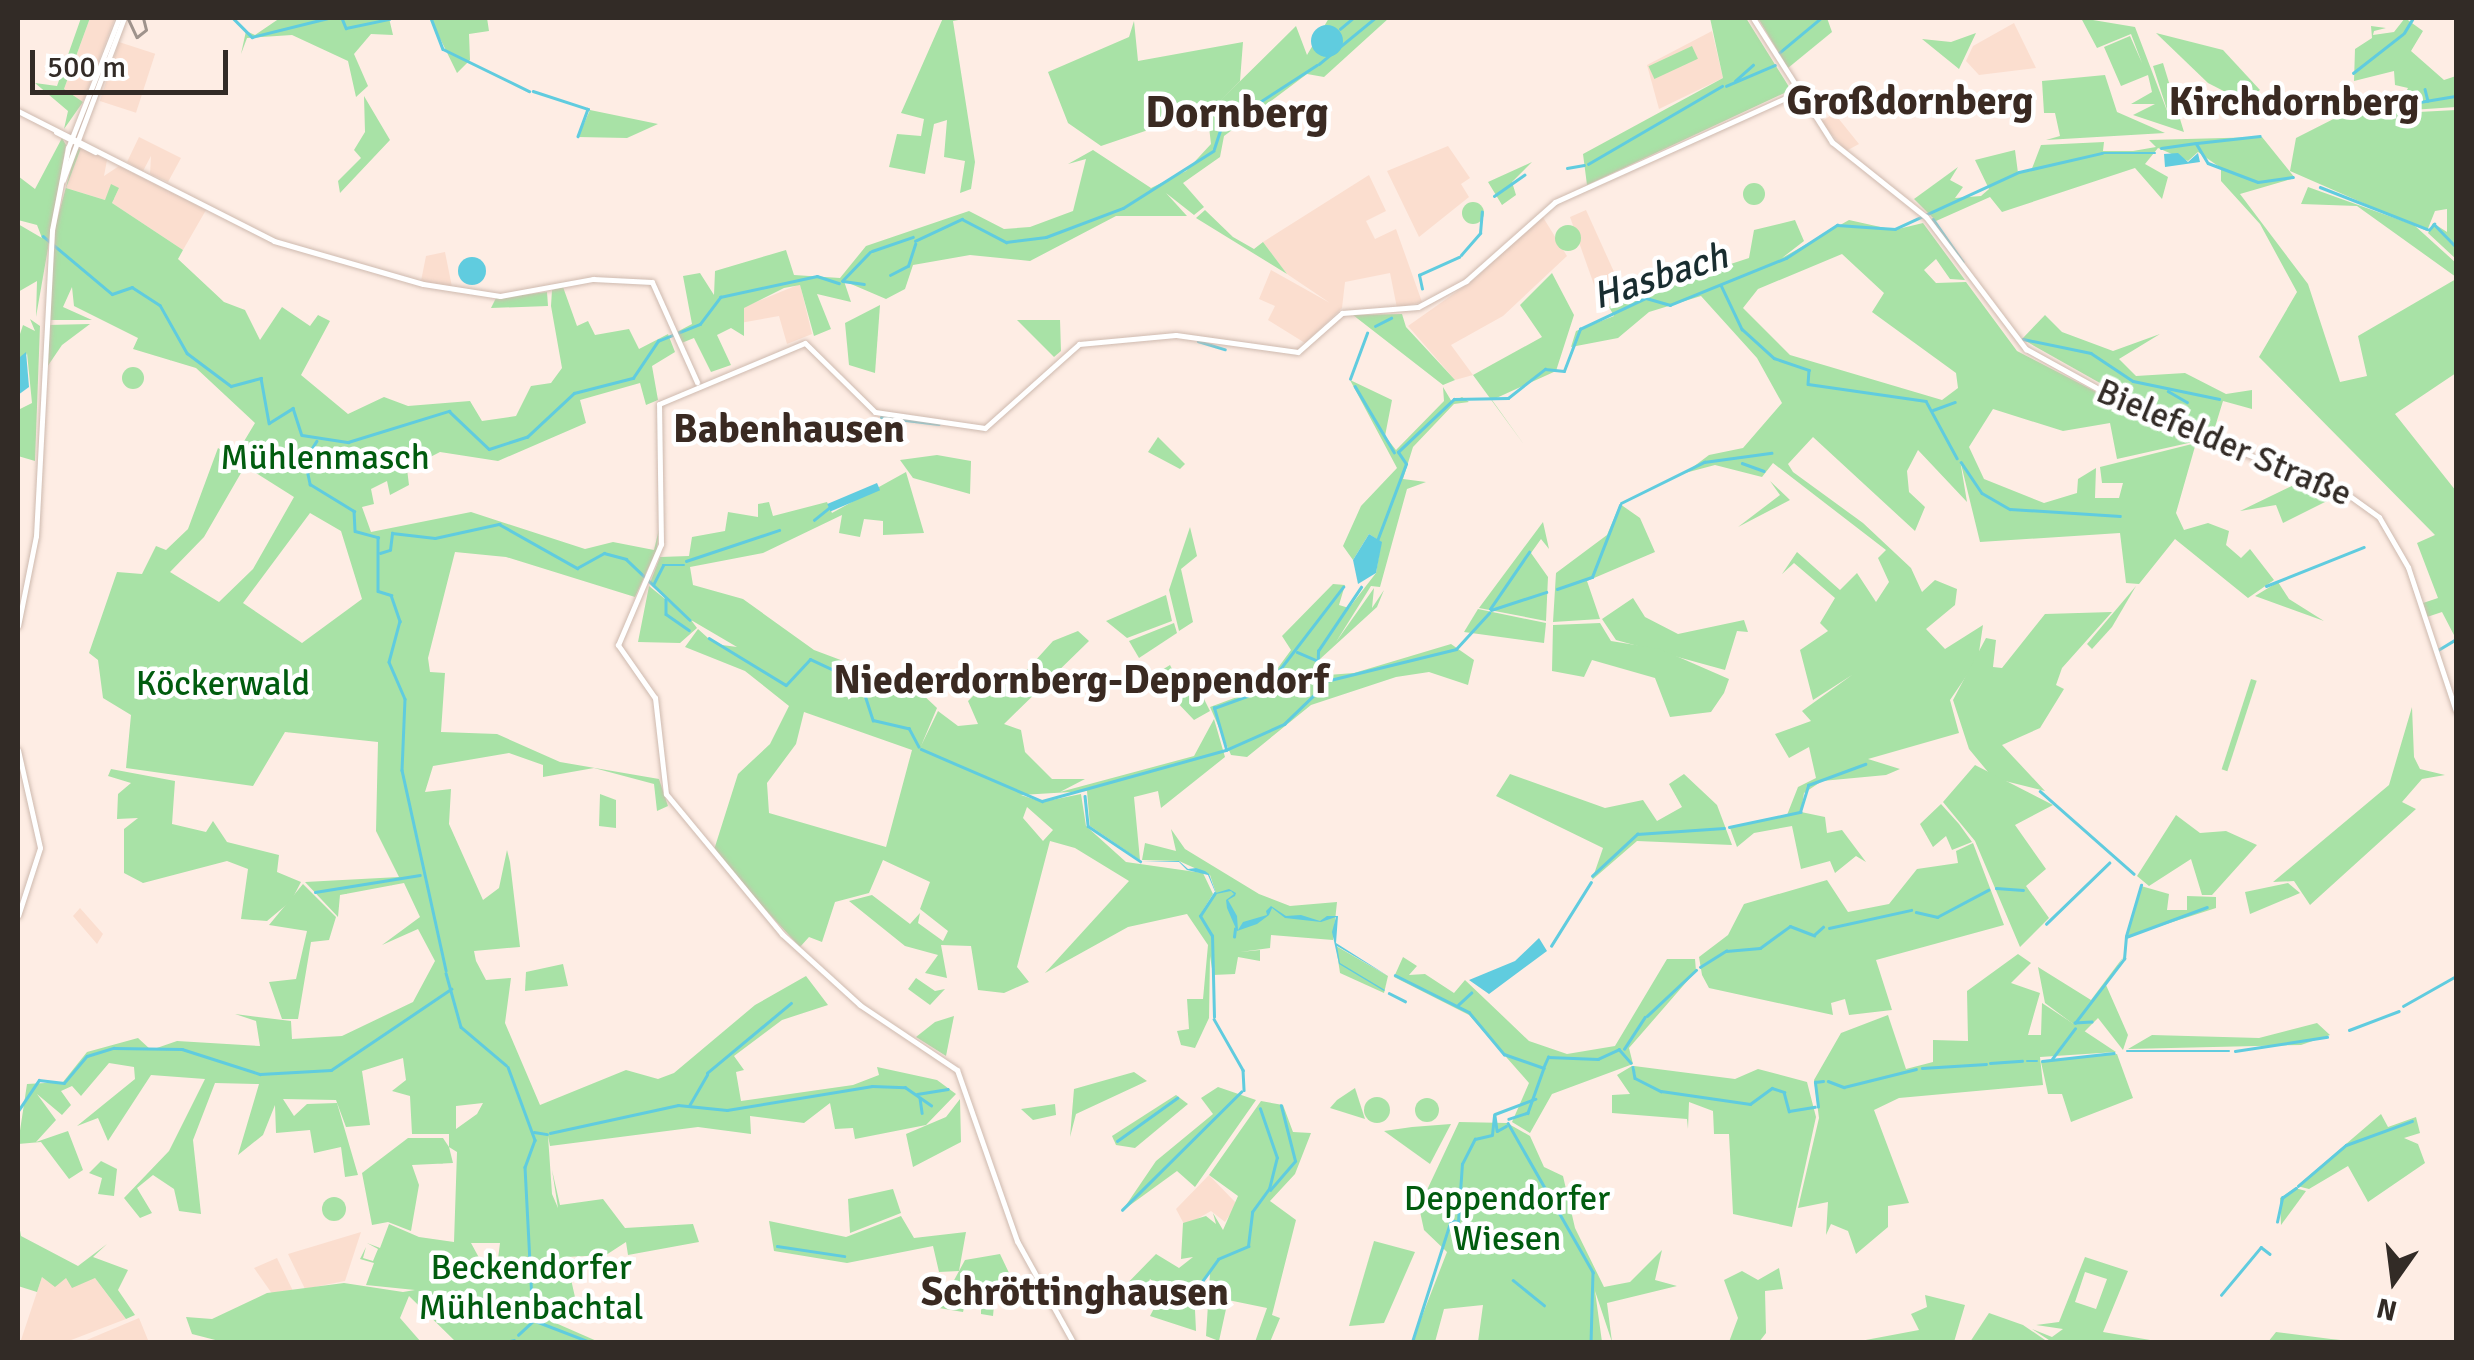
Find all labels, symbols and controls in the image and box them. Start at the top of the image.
scale bar [35,30,232,92]
text: 500 m [47,49,126,86]
district label: Großdornberg [1787,77,2033,125]
district label: Kirchdornberg [2168,78,2420,126]
district label: Dornberg [1145,86,1329,140]
water label: Hasbach [1587,233,1733,319]
street label: Bielefelder Straße [2090,370,2358,516]
district label: Babenhausen [673,405,905,453]
park label: Mühlenmasch [220,437,430,479]
district label: Niederdornberg-Deppendorf [833,656,1329,704]
park label: Köckerwald [136,663,310,705]
park label: Deppendorfer Wiesen [1404,1178,1610,1260]
north arrow [2344,1230,2444,1330]
park label: Beckendorfer Mühlenbachtal [419,1247,643,1329]
district label: Schröttinghausen [921,1268,1229,1316]
text: N [2373,1290,2400,1328]

